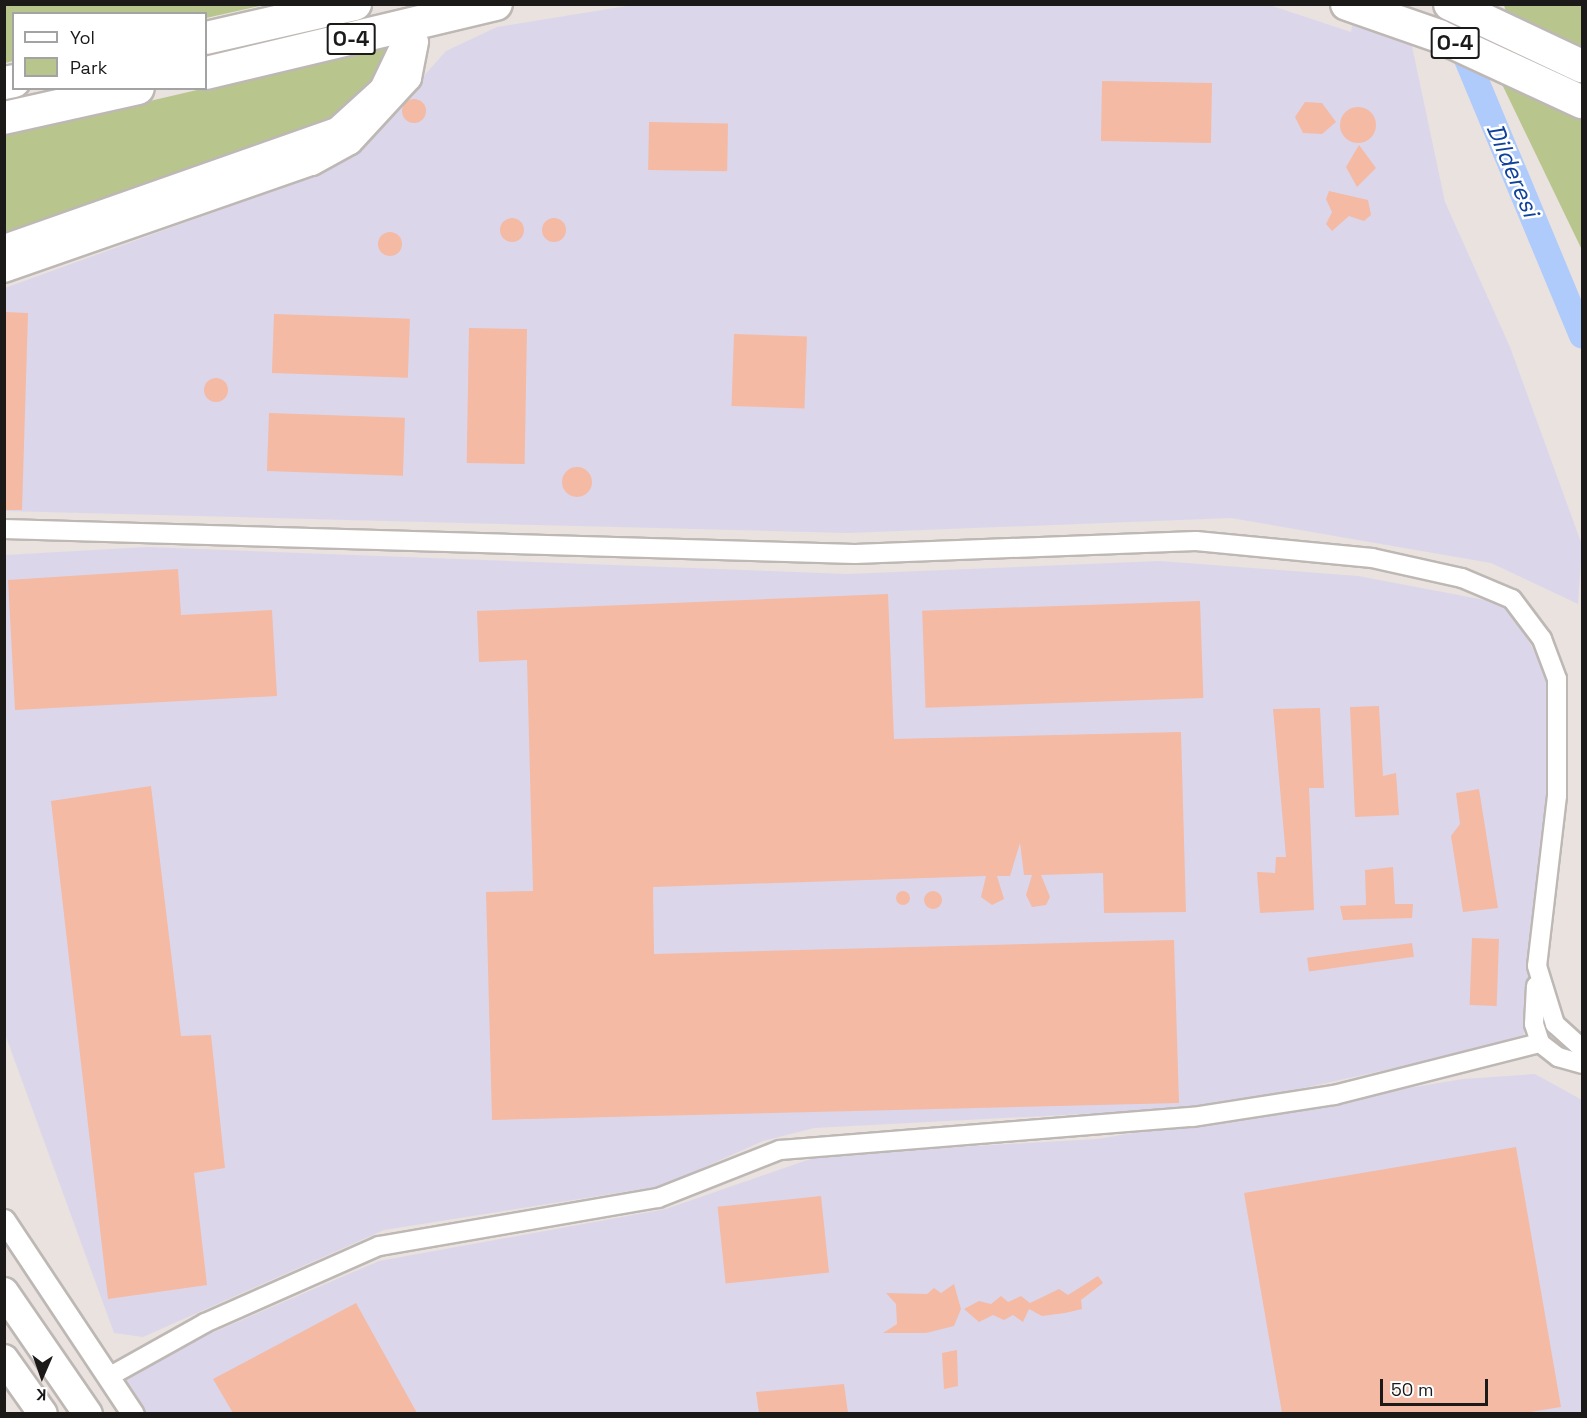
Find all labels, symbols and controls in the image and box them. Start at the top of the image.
legend [12,12,207,90]
road number: O-4 [326,21,376,57]
road number: O-4 [1430,25,1480,61]
text: Yol [70,26,95,49]
text: Park [70,56,107,79]
water label: Dilderesi [1480,119,1546,221]
north arrow [12,1346,72,1406]
scale bar [1383,1367,1491,1405]
text: 50 m [1391,1378,1433,1401]
text: K [36,1384,47,1405]

